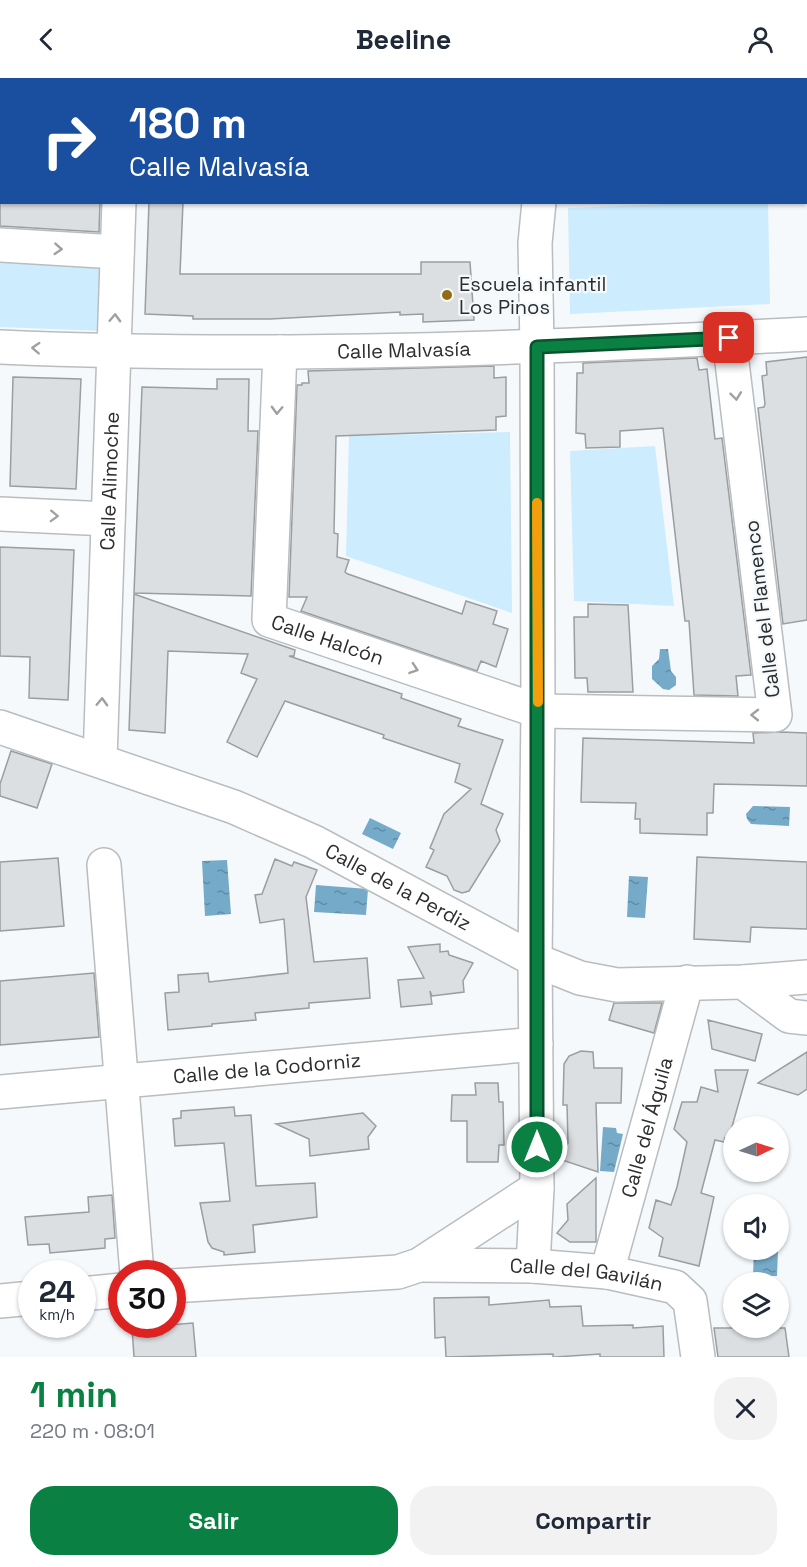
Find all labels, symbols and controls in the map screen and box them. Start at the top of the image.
text: Beeline [356,22,451,57]
icon: back [30,23,63,56]
icon: person [744,23,777,56]
text: 180 m [129,97,247,150]
icon: right [30,102,108,180]
text: Calle Malvasía [129,149,309,184]
one-way arrow [54,242,63,255]
place label: Escuela infantil Los Pinos [459,271,606,320]
marker: Escuela infantil Los Pinos [440,288,454,302]
pin [703,312,754,363]
one-way arrow [108,314,121,323]
icon: arrive [712,321,745,354]
street label: Calle Malvasía [337,335,471,364]
one-way arrow [31,342,40,355]
one-way arrow [729,391,742,401]
one-way arrow [271,406,284,415]
street label: Calle Alimoche [94,411,125,551]
one-way arrow [49,510,58,523]
street label: Calle del Flamenco [738,519,786,699]
street label: Calle Halcón [268,609,387,671]
one-way arrow [408,662,419,675]
one-way arrow [96,697,108,706]
one-way arrow [750,709,759,721]
street label: Calle de la Perdiz [321,837,476,936]
street label: Calle de la Codorniz [172,1047,362,1089]
street label: Calle del Águila [615,1054,679,1201]
position arrow [505,1115,569,1179]
north arrow [723,1116,789,1182]
map controls [723,1116,789,1338]
button: sound [723,1194,789,1260]
street label: Calle del Gavilán [510,1253,665,1297]
speed limit sign: 30 [108,1260,186,1338]
text: 24 [39,1272,75,1311]
button: layers [723,1272,789,1338]
text: km/h [39,1305,75,1324]
text: 1 min [30,1372,118,1418]
button: close [714,1377,777,1440]
text: 220 m · 08:01 [30,1418,155,1444]
button: Salir [30,1486,398,1555]
button: Compartir [410,1486,777,1555]

